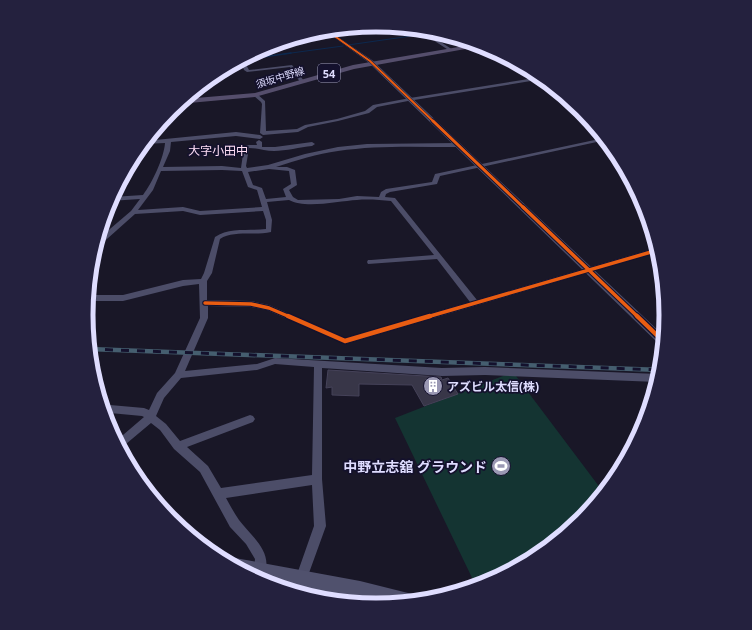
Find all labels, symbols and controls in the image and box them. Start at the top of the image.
street label: 須坂中野線 [254,63,306,91]
road number: 54 [318,64,340,82]
district label: 大字小田中 [188,142,248,159]
building icon: アズビル太信(株) [422,375,444,397]
place label: アズビル太信(株) [447,378,539,395]
sports icon: 中野立志舘 グラウンド [490,455,512,477]
place label: 中野立志舘 グラウンド [343,457,487,476]

